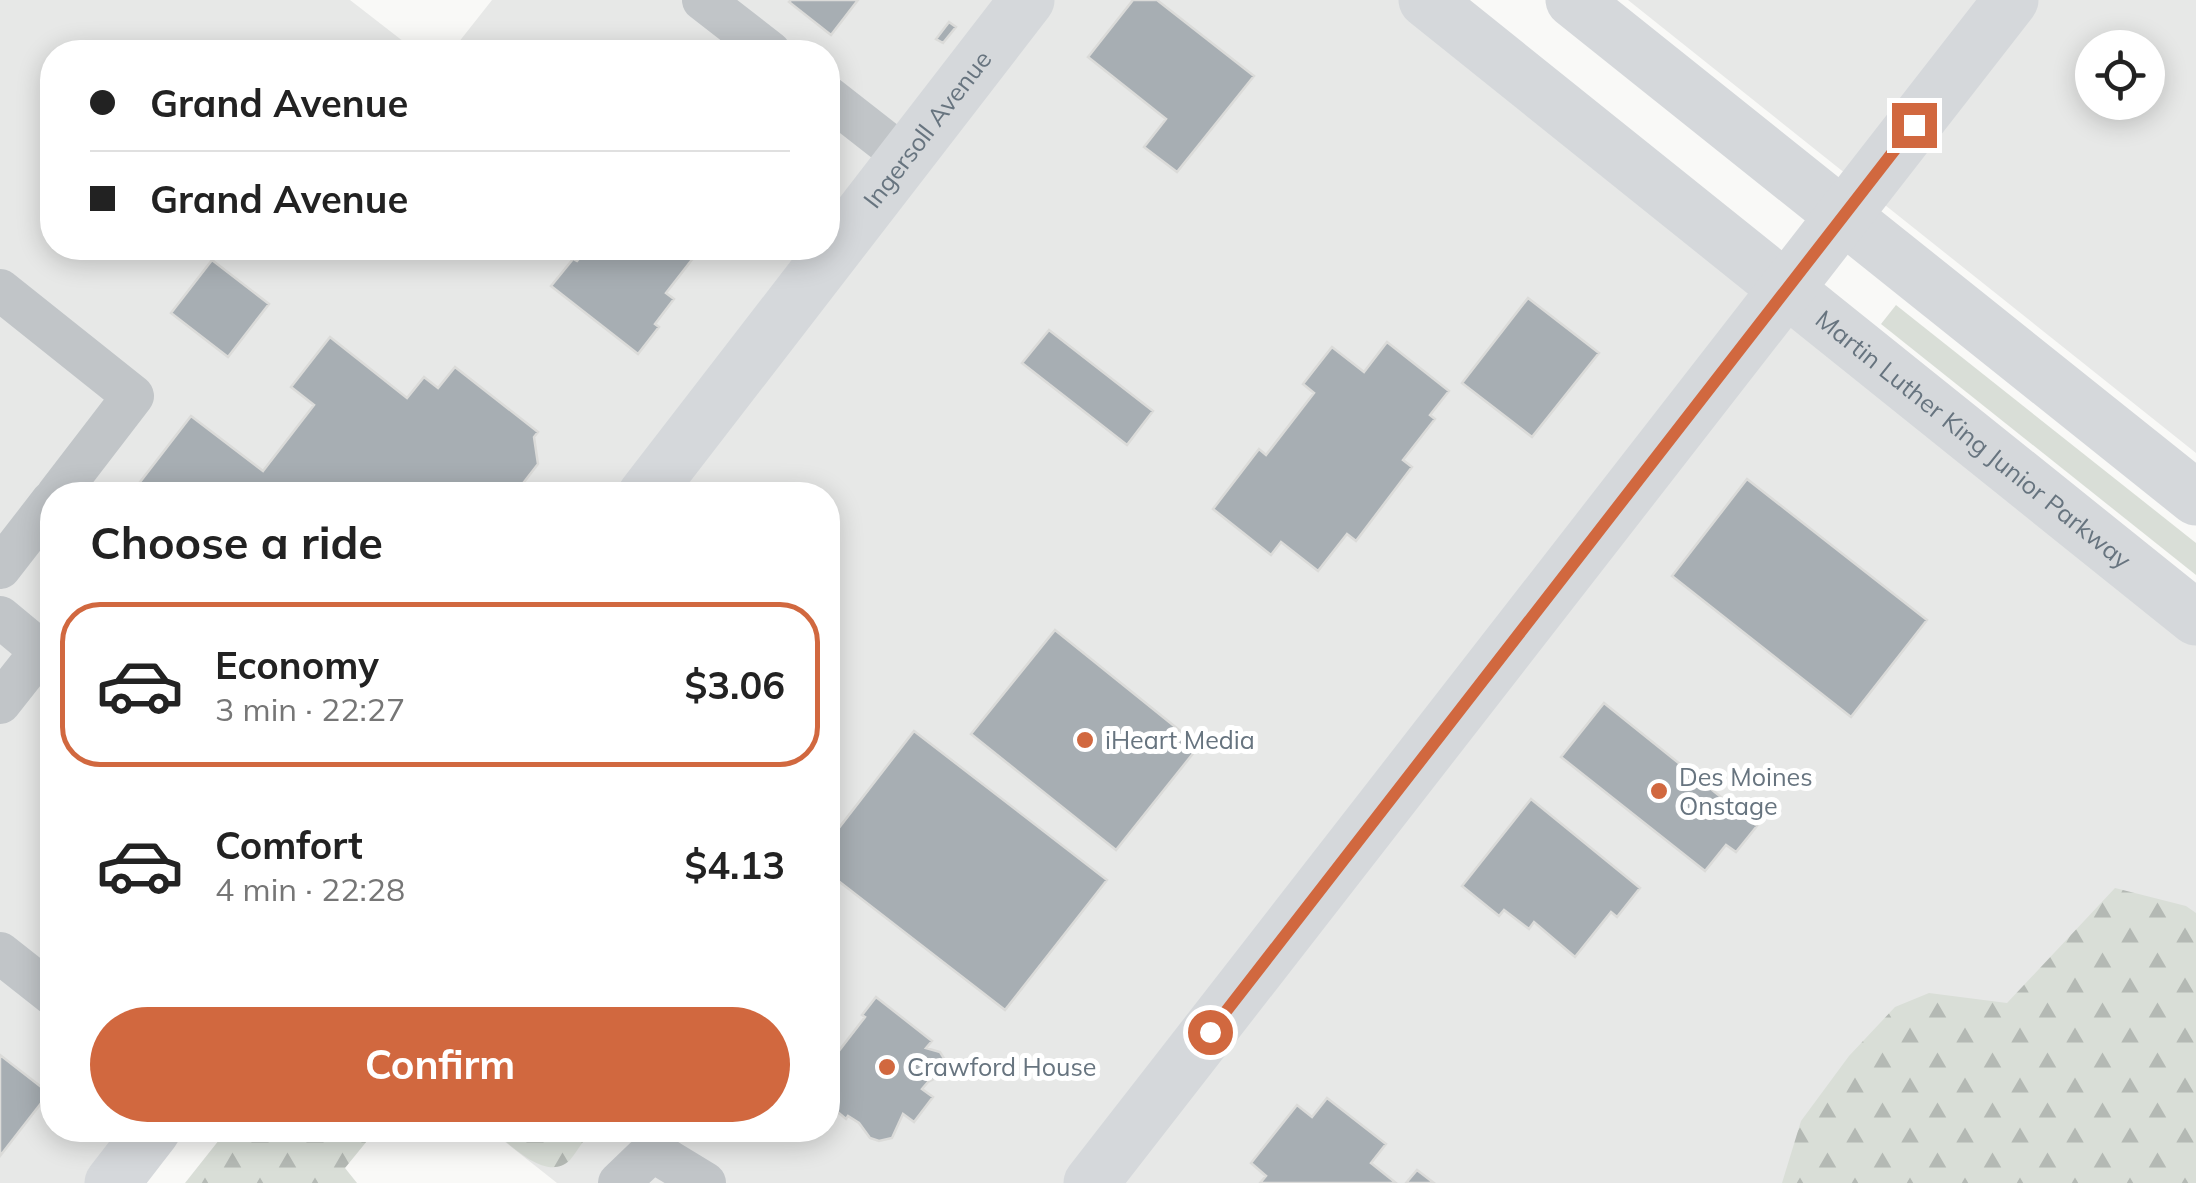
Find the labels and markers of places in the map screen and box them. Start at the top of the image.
place label: iHeart Media [1105,724,1255,755]
marker: iHeart Media [1074,729,1096,751]
place label: Des Moines Onstage [1679,761,1813,821]
marker: Des Moines Onstage [1648,780,1670,802]
place label: Crawford House [907,1051,1096,1082]
marker: Crawford House [876,1056,898,1078]

